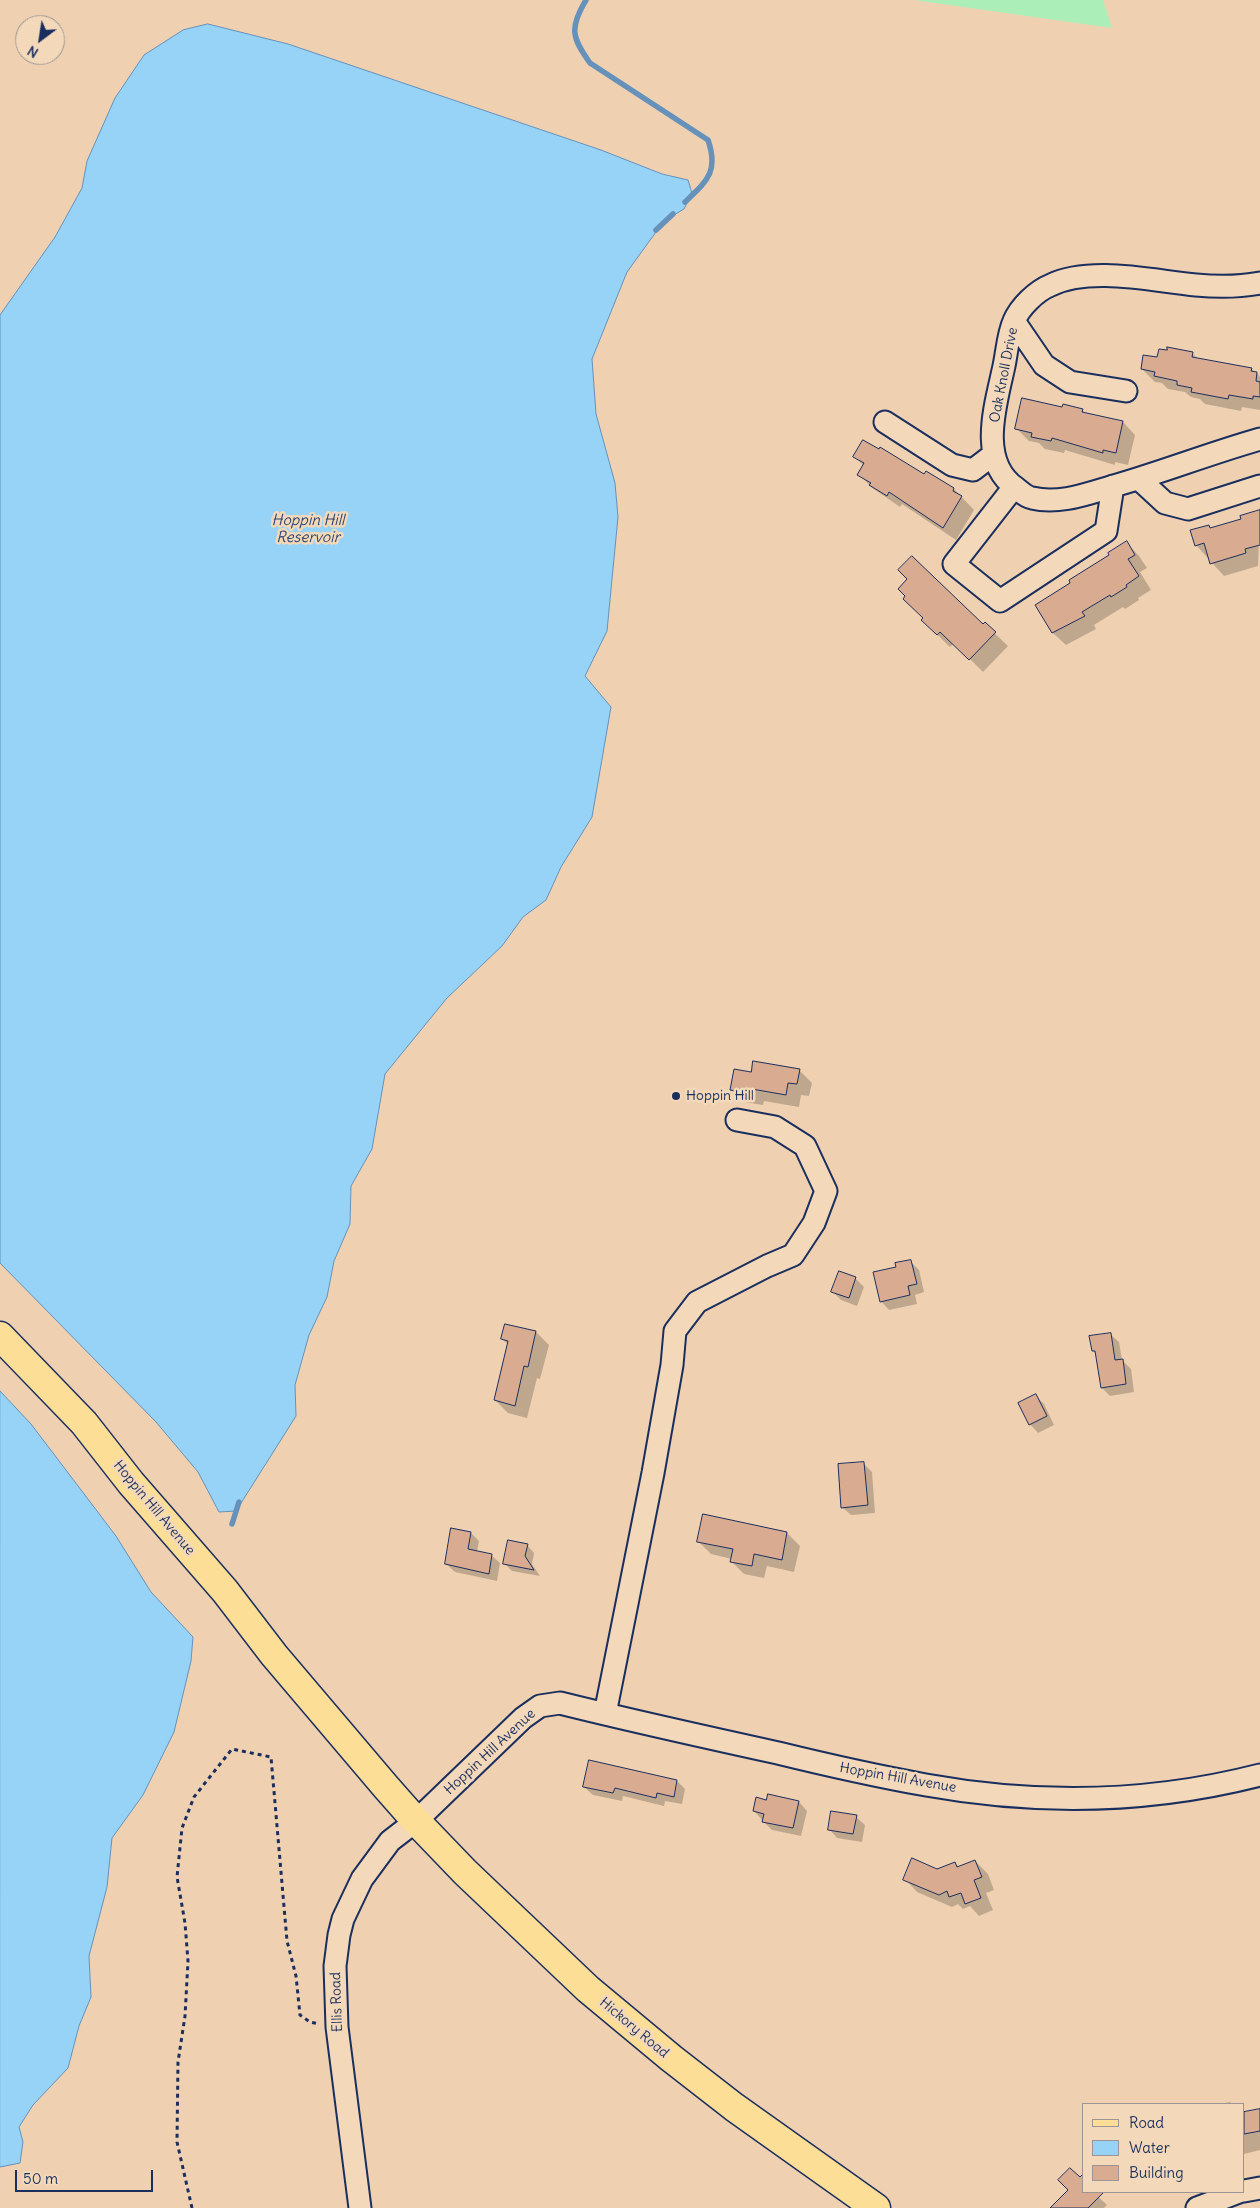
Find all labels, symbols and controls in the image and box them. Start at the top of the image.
north arrow [15,15,65,65]
text: N [24,42,42,62]
street label: Oak Knoll Drive [987,326,1021,424]
water label: Hoppin Hill Reservoir [272,512,344,547]
place label: Hoppin Hill [686,1088,754,1104]
marker: Hoppin Hill [670,1090,682,1102]
street label: Hoppin Hill Avenue [110,1457,198,1559]
street label: Hoppin Hill Avenue [441,1706,539,1798]
street label: Hoppin Hill Avenue [838,1759,958,1797]
street label: Ellis Road [328,1972,346,2032]
street label: Hickory Road [596,1994,672,2062]
legend [1082,2103,1245,2193]
text: Road [1129,2113,1164,2132]
text: Water [1129,2138,1170,2157]
scale bar [18,2160,155,2192]
text: Building [1129,2163,1184,2182]
text: 50 m [23,2169,58,2188]

